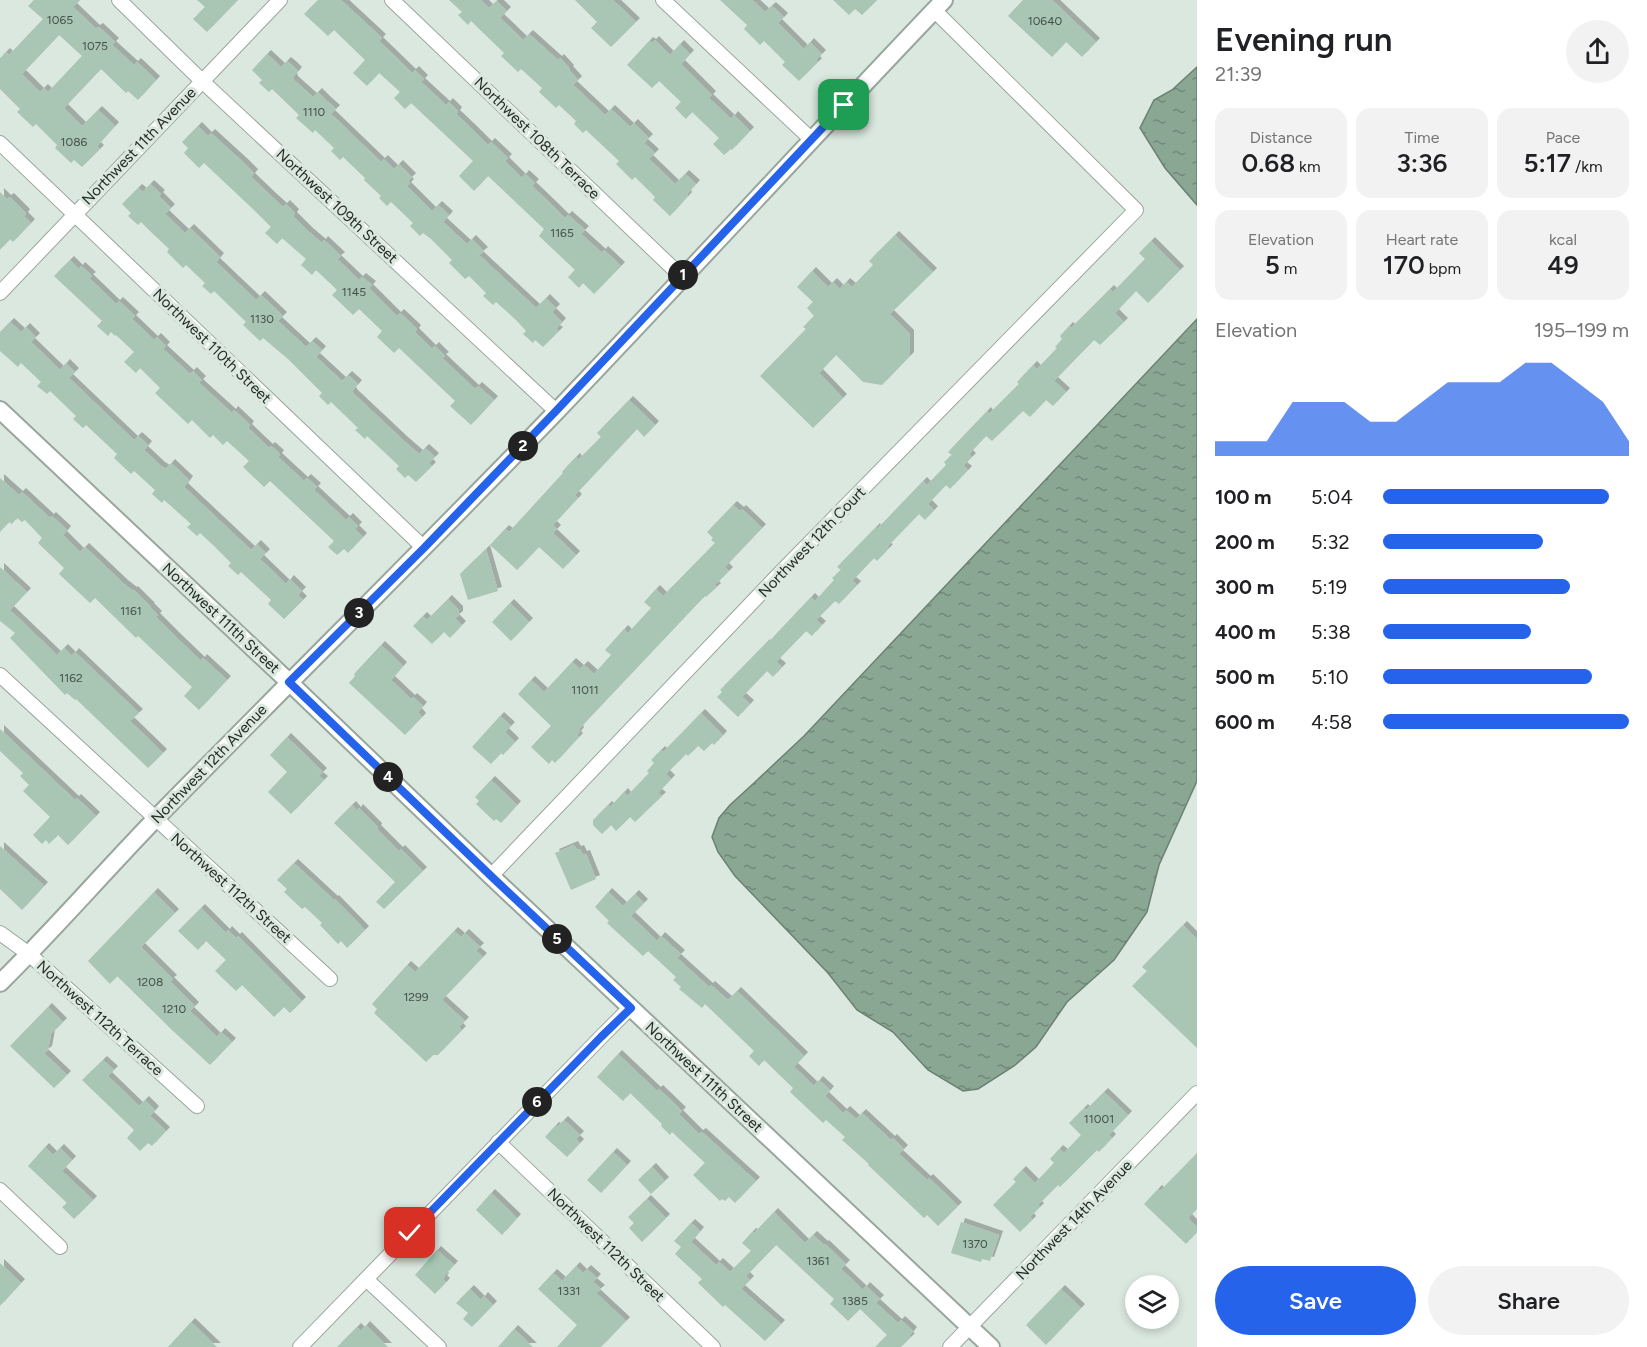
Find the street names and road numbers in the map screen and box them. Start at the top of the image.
street label: Northwest 108th Terrace [470,73,604,203]
street label: Northwest 11th Avenue [78,84,200,208]
street label: Northwest 109th Street [273,145,402,267]
street label: Northwest 110th Street [149,285,275,407]
street label: Northwest 12th Court [755,483,870,601]
street label: Northwest 111th Street [159,559,284,677]
street label: Northwest 12th Avenue [147,701,271,827]
street label: Northwest 112th Street [167,829,295,947]
street label: Northwest 112th Terrace [33,957,167,1079]
street label: Northwest 111th Street [642,1018,767,1136]
street label: Northwest 14th Avenue [1012,1156,1136,1284]
street label: Northwest 112th Street [544,1184,669,1306]

